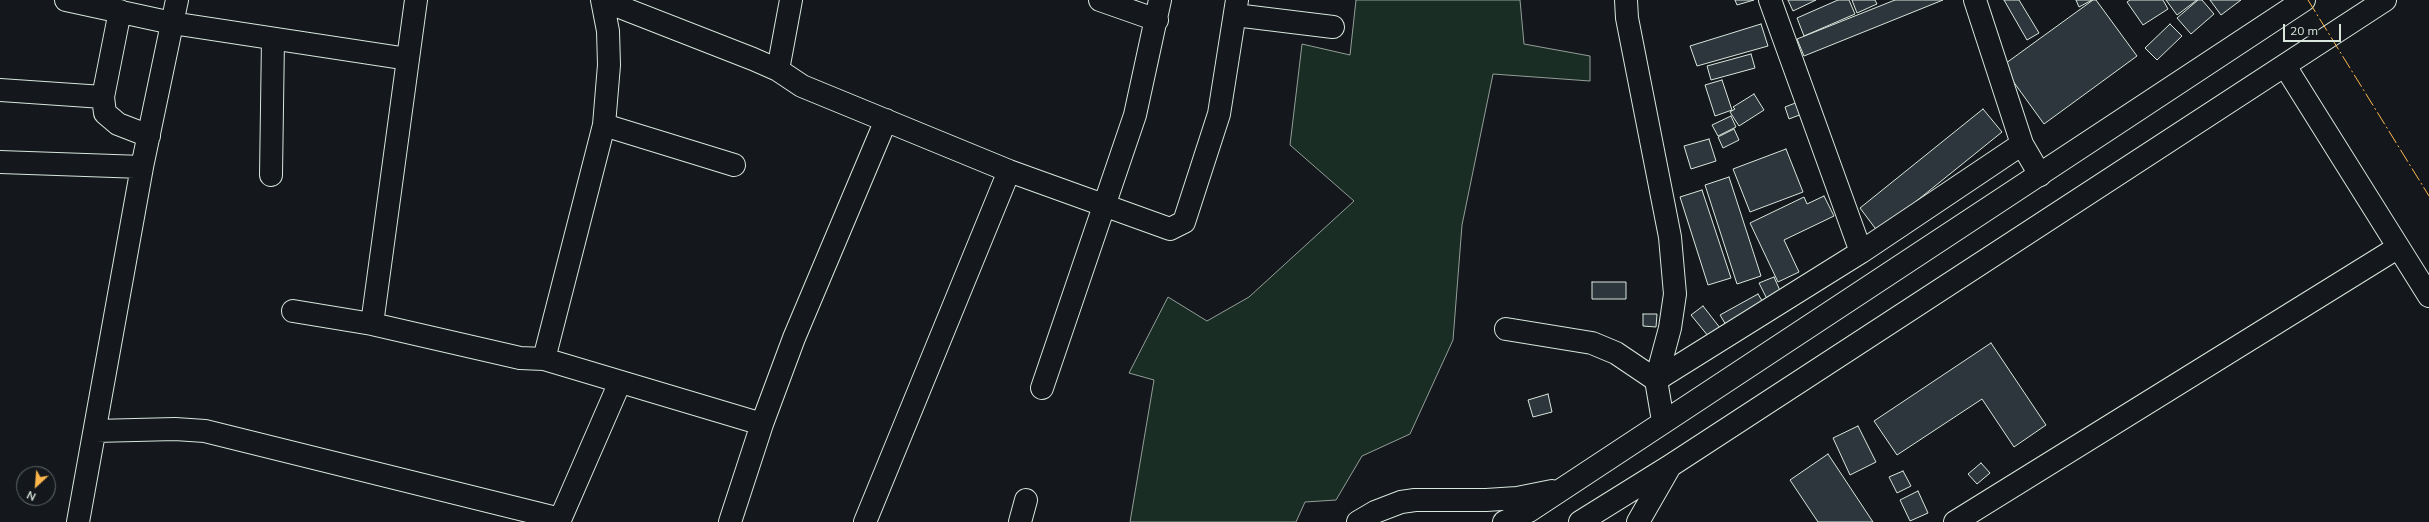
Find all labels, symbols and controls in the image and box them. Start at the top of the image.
scale bar [2285,16,2343,42]
text: 20 m [2290,23,2318,38]
north arrow [16,466,56,506]
text: N [24,488,38,504]

